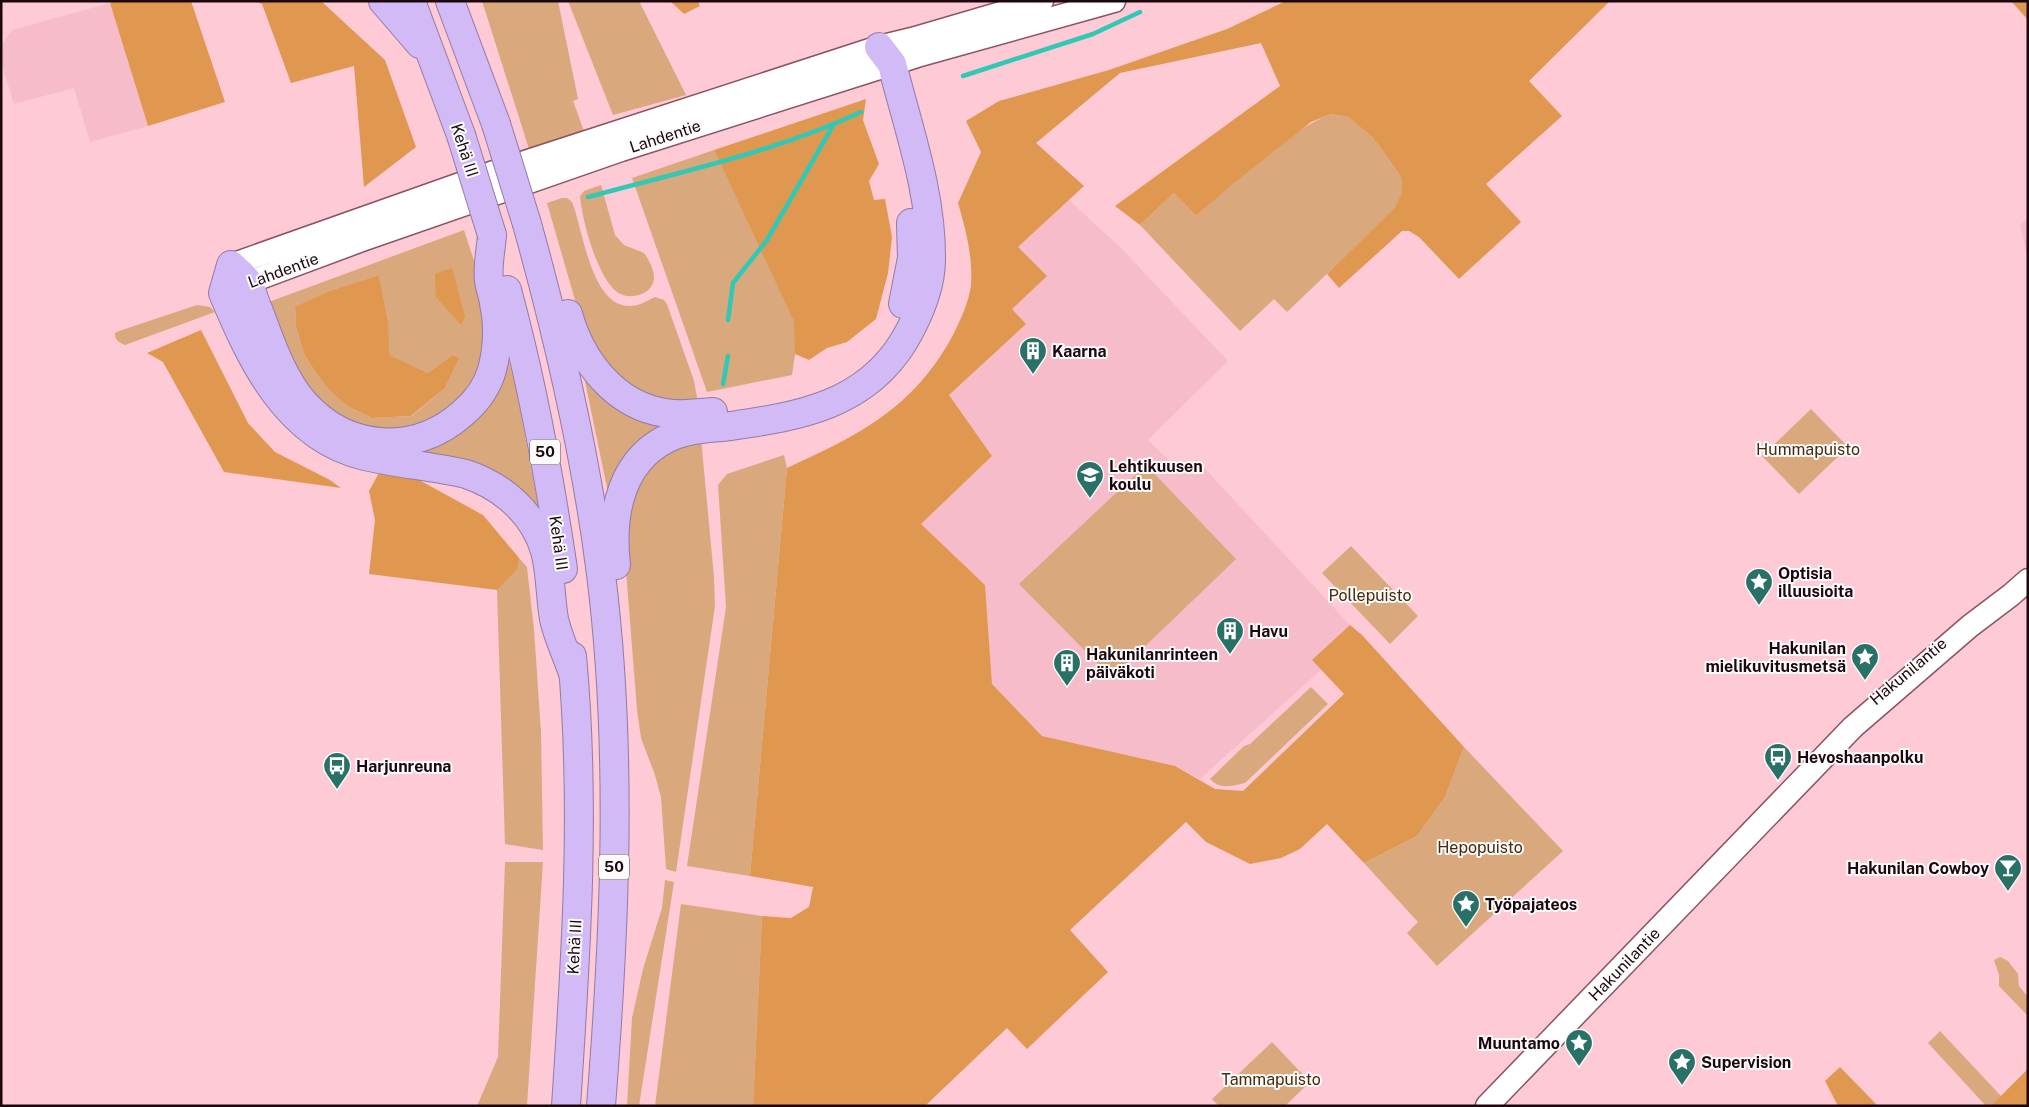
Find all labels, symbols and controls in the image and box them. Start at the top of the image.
street label: Lahdentie [627,116,703,157]
street label: Kehä III [447,121,482,179]
street label: Lahdentie [245,249,321,292]
building icon: Kaarna [1018,336,1048,375]
place label: Kaarna [1052,342,1106,361]
road number: 50 [530,440,560,464]
park label: Hummapuisto [1756,440,1860,459]
place label: Lehtikuusen koulu [1109,457,1203,494]
school or university icon: Lehtikuusen koulu [1075,460,1105,499]
street label: Kehä III [545,514,572,572]
place label: Optisia illuusioita [1778,564,1853,601]
place icon: Optisia illuusioita [1744,567,1774,606]
park label: Pollepuisto [1328,586,1412,605]
building icon: Havu [1215,616,1245,655]
place label: Havu [1249,622,1288,641]
street label: Hakunilantie [1866,634,1951,709]
place label: Hakunilan mielikuvitusmetsä [1705,639,1846,676]
place icon: Hakunilan mielikuvitusmetsä [1850,642,1880,681]
place label: Hakunilanrinteen päiväkoti [1086,645,1218,682]
building icon: Hakunilanrinteen päiväkoti [1052,648,1082,687]
bus stop icon: Hevoshaanpolku [1763,742,1793,781]
place label: Hevoshaanpolku [1797,748,1924,767]
bus stop icon: Harjunreuna [322,751,352,790]
place label: Harjunreuna [356,757,451,776]
park label: Hepopuisto [1437,838,1523,857]
bar icon: Hakunilan Cowboy [1993,853,2023,892]
road number: 50 [599,854,629,880]
place label: Hakunilan Cowboy [1847,859,1989,878]
place icon: Työpajateos [1451,889,1481,928]
place label: Työpajateos [1485,895,1577,914]
street label: Kehä III [564,919,585,975]
street label: Hakunilantie [1585,924,1664,1005]
place icon: Muuntamo [1564,1028,1594,1067]
place label: Muuntamo [1478,1034,1560,1053]
place icon: Supervision [1667,1047,1697,1086]
place label: Supervision [1701,1053,1791,1072]
park label: Tammapuisto [1221,1070,1321,1089]

